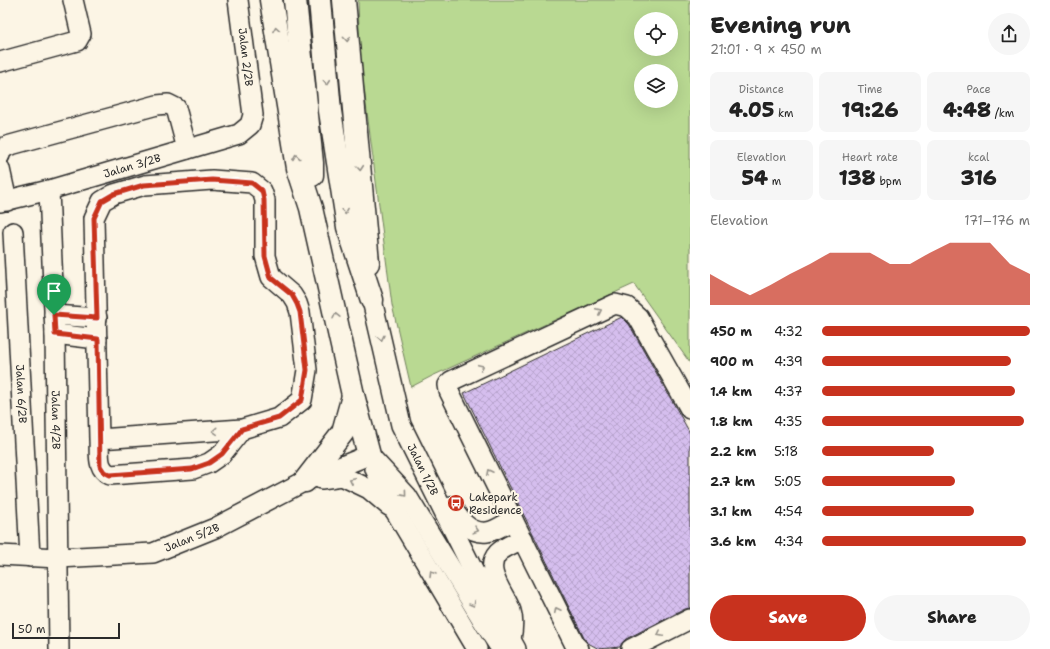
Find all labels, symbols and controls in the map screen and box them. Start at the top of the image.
text: Evening run [710,11,851,40]
map controls [634,12,678,108]
button: locate [634,12,678,56]
button: share [988,13,1030,55]
one-way arrow [272,26,280,32]
street label: Jalan 2/2B [234,27,257,88]
one-way arrow [343,36,352,42]
text: 21:01 · 9 × 450 m [710,41,822,58]
button: layers [634,64,678,108]
one-way arrow [323,79,332,85]
text: Distance [739,82,784,97]
text: Time [857,82,883,97]
text: Pace [967,82,991,97]
text: 4.05 [729,97,774,123]
text: 19:26 [841,97,899,123]
text: 4:48 [943,97,991,123]
text: km [774,106,794,121]
text: /km [991,106,1014,121]
street label: Jalan 3/2B [102,150,163,182]
text: Elevation [737,150,786,165]
text: Heart rate [842,150,898,165]
text: kcal [968,150,989,165]
one-way arrow [292,154,301,160]
one-way arrow [355,165,364,171]
text: 54 [741,165,768,191]
text: 138 [838,165,876,191]
text: 316 [961,165,997,191]
text: m [768,174,781,189]
text: bpm [876,174,902,189]
one-way arrow [340,208,349,214]
text: Elevation [710,212,768,229]
text: 171–176 m [964,212,1030,229]
pin [37,274,71,315]
icon: arrive [43,280,65,302]
one-way arrow [594,308,602,316]
one-way arrow [332,313,340,320]
text: 450 m [710,323,752,340]
text: 4:32 [774,323,803,340]
one-way arrow [376,335,384,341]
text: 900 m [710,353,753,370]
text: 4:39 [774,353,803,370]
street label: Jalan 6/2B [12,364,30,424]
one-way arrow [477,364,484,372]
text: 1.4 km [710,383,752,400]
text: 4:37 [774,383,803,400]
street label: Jalan 4/2B [48,390,63,450]
text: 1.8 km [710,413,753,430]
text: 4:35 [774,413,802,430]
one-way arrow [212,427,218,436]
street label: Jalan 1/2B [404,441,442,499]
text: 2.2 km [710,443,756,460]
text: 5:18 [774,443,798,460]
one-way arrow [487,469,494,477]
text: 2.7 km [710,473,755,490]
text: 5:05 [774,473,802,490]
one-way arrow [349,478,356,486]
one-way arrow [400,489,407,497]
place label: Lakepark Residence [469,490,522,518]
bus stop icon: Lakepark Residence [446,493,466,513]
text: 3.1 km [710,503,752,520]
text: 4:54 [774,503,803,520]
street label: Jalan 5/2B [162,520,223,556]
one-way arrow [473,525,480,534]
text: 3.6 km [710,533,756,550]
text: 4:34 [774,533,803,550]
one-way arrow [430,571,437,578]
button: Save [710,595,866,641]
button: Share [874,595,1030,641]
one-way arrow [468,600,475,607]
one-way arrow [554,606,562,614]
scale bar [12,621,120,640]
text: 50 m [18,622,46,637]
one-way arrow [657,629,665,637]

